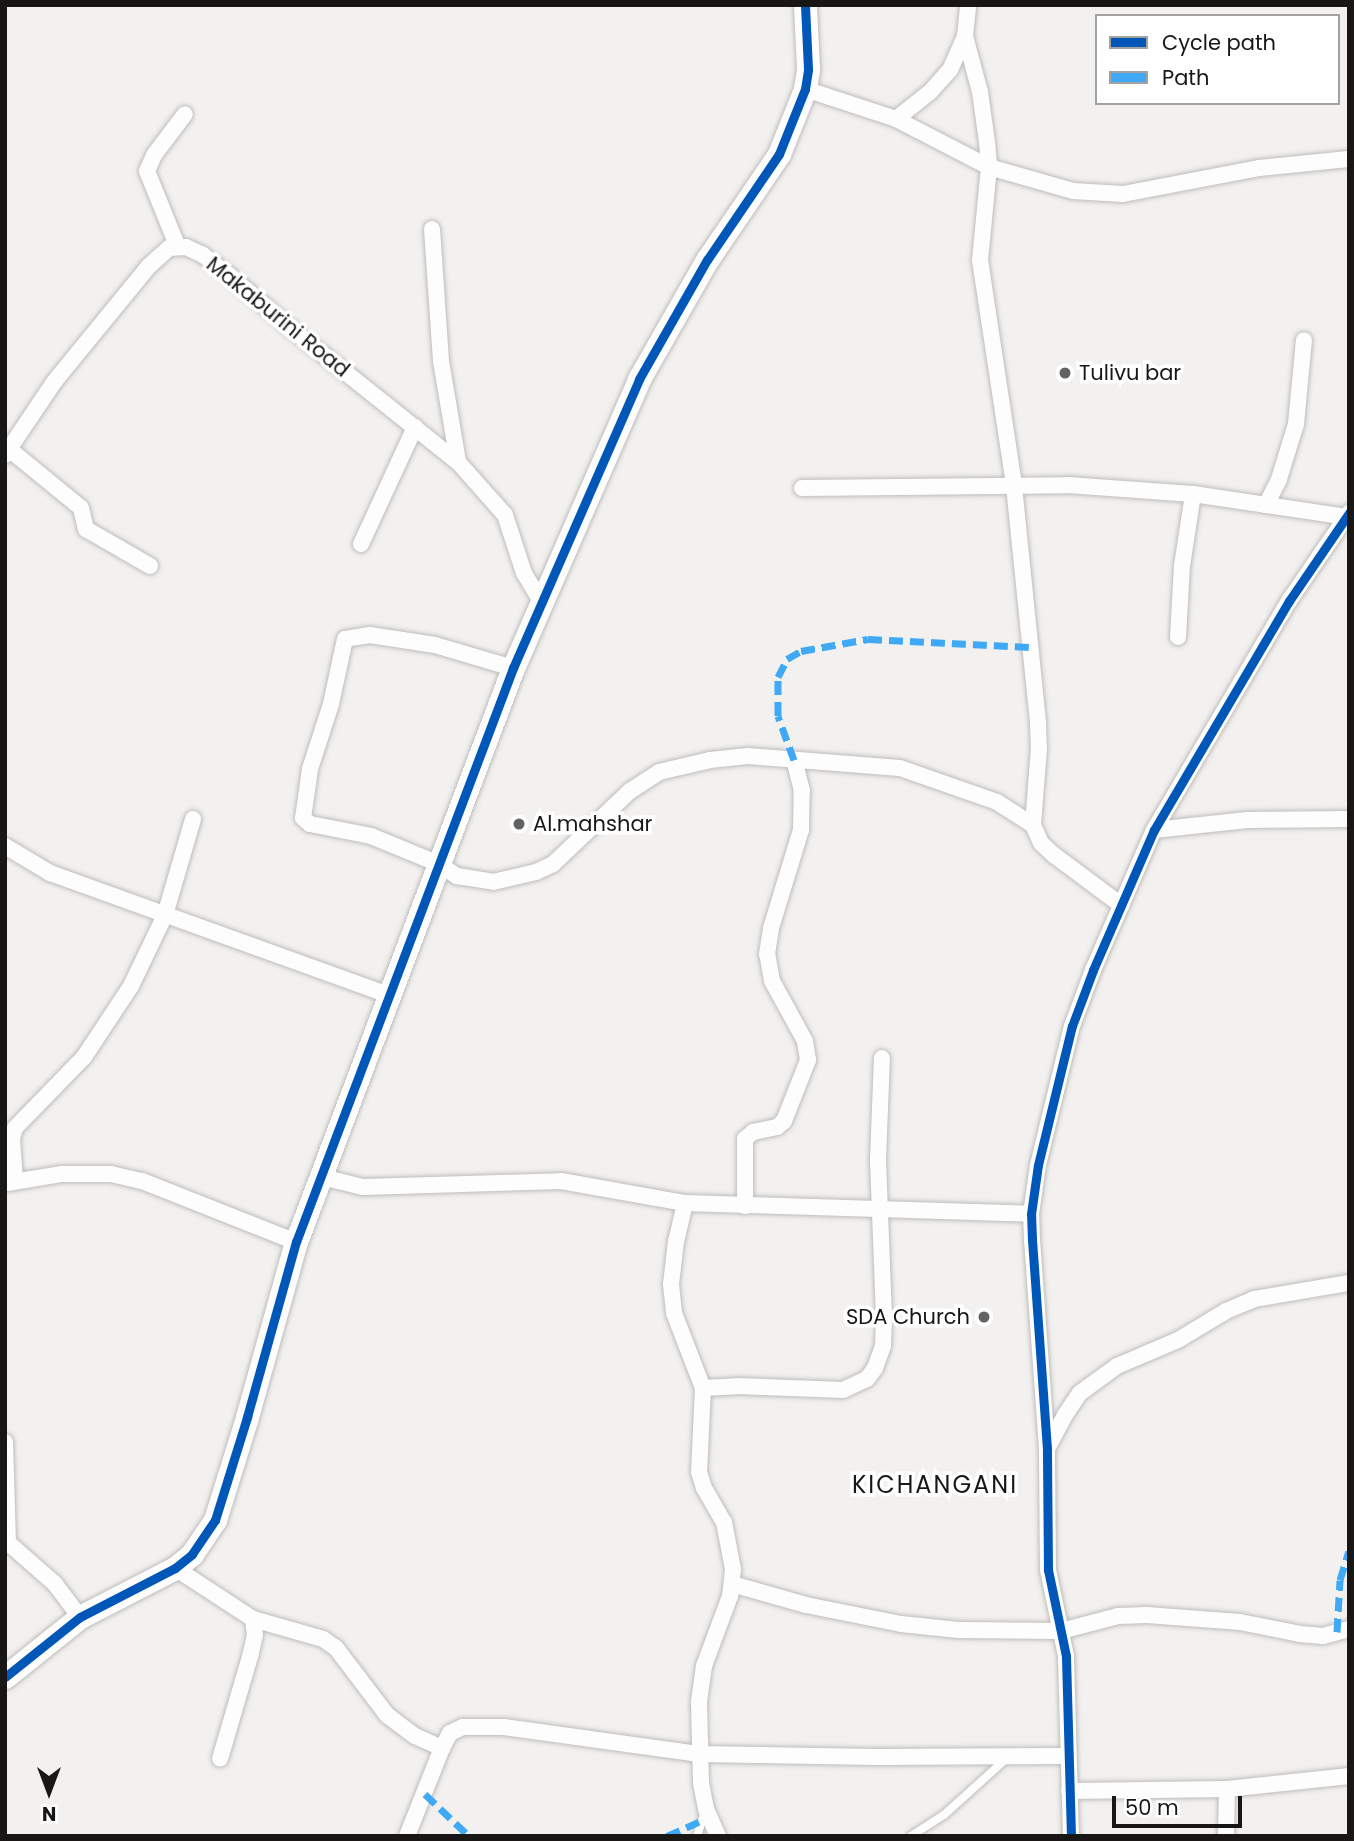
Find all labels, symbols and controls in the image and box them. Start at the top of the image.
legend [1095,14,1340,105]
text: Cycle path [1162,28,1276,57]
text: Path [1162,63,1209,92]
street label: Makaburini Road [201,252,355,382]
place label: Tulivu bar [1079,360,1181,386]
marker: Tulivu bar [1057,365,1073,381]
place label: Al.mahshar [533,811,652,837]
marker: Al.mahshar [511,816,527,832]
place label: SDA Church [846,1304,970,1330]
marker: SDA Church [976,1309,992,1325]
district label: KICHANGANI [853,1471,1017,1499]
north arrow [14,1757,84,1827]
scale bar [1116,1782,1246,1826]
text: 50 m [1125,1793,1179,1822]
text: N [42,1800,56,1827]

